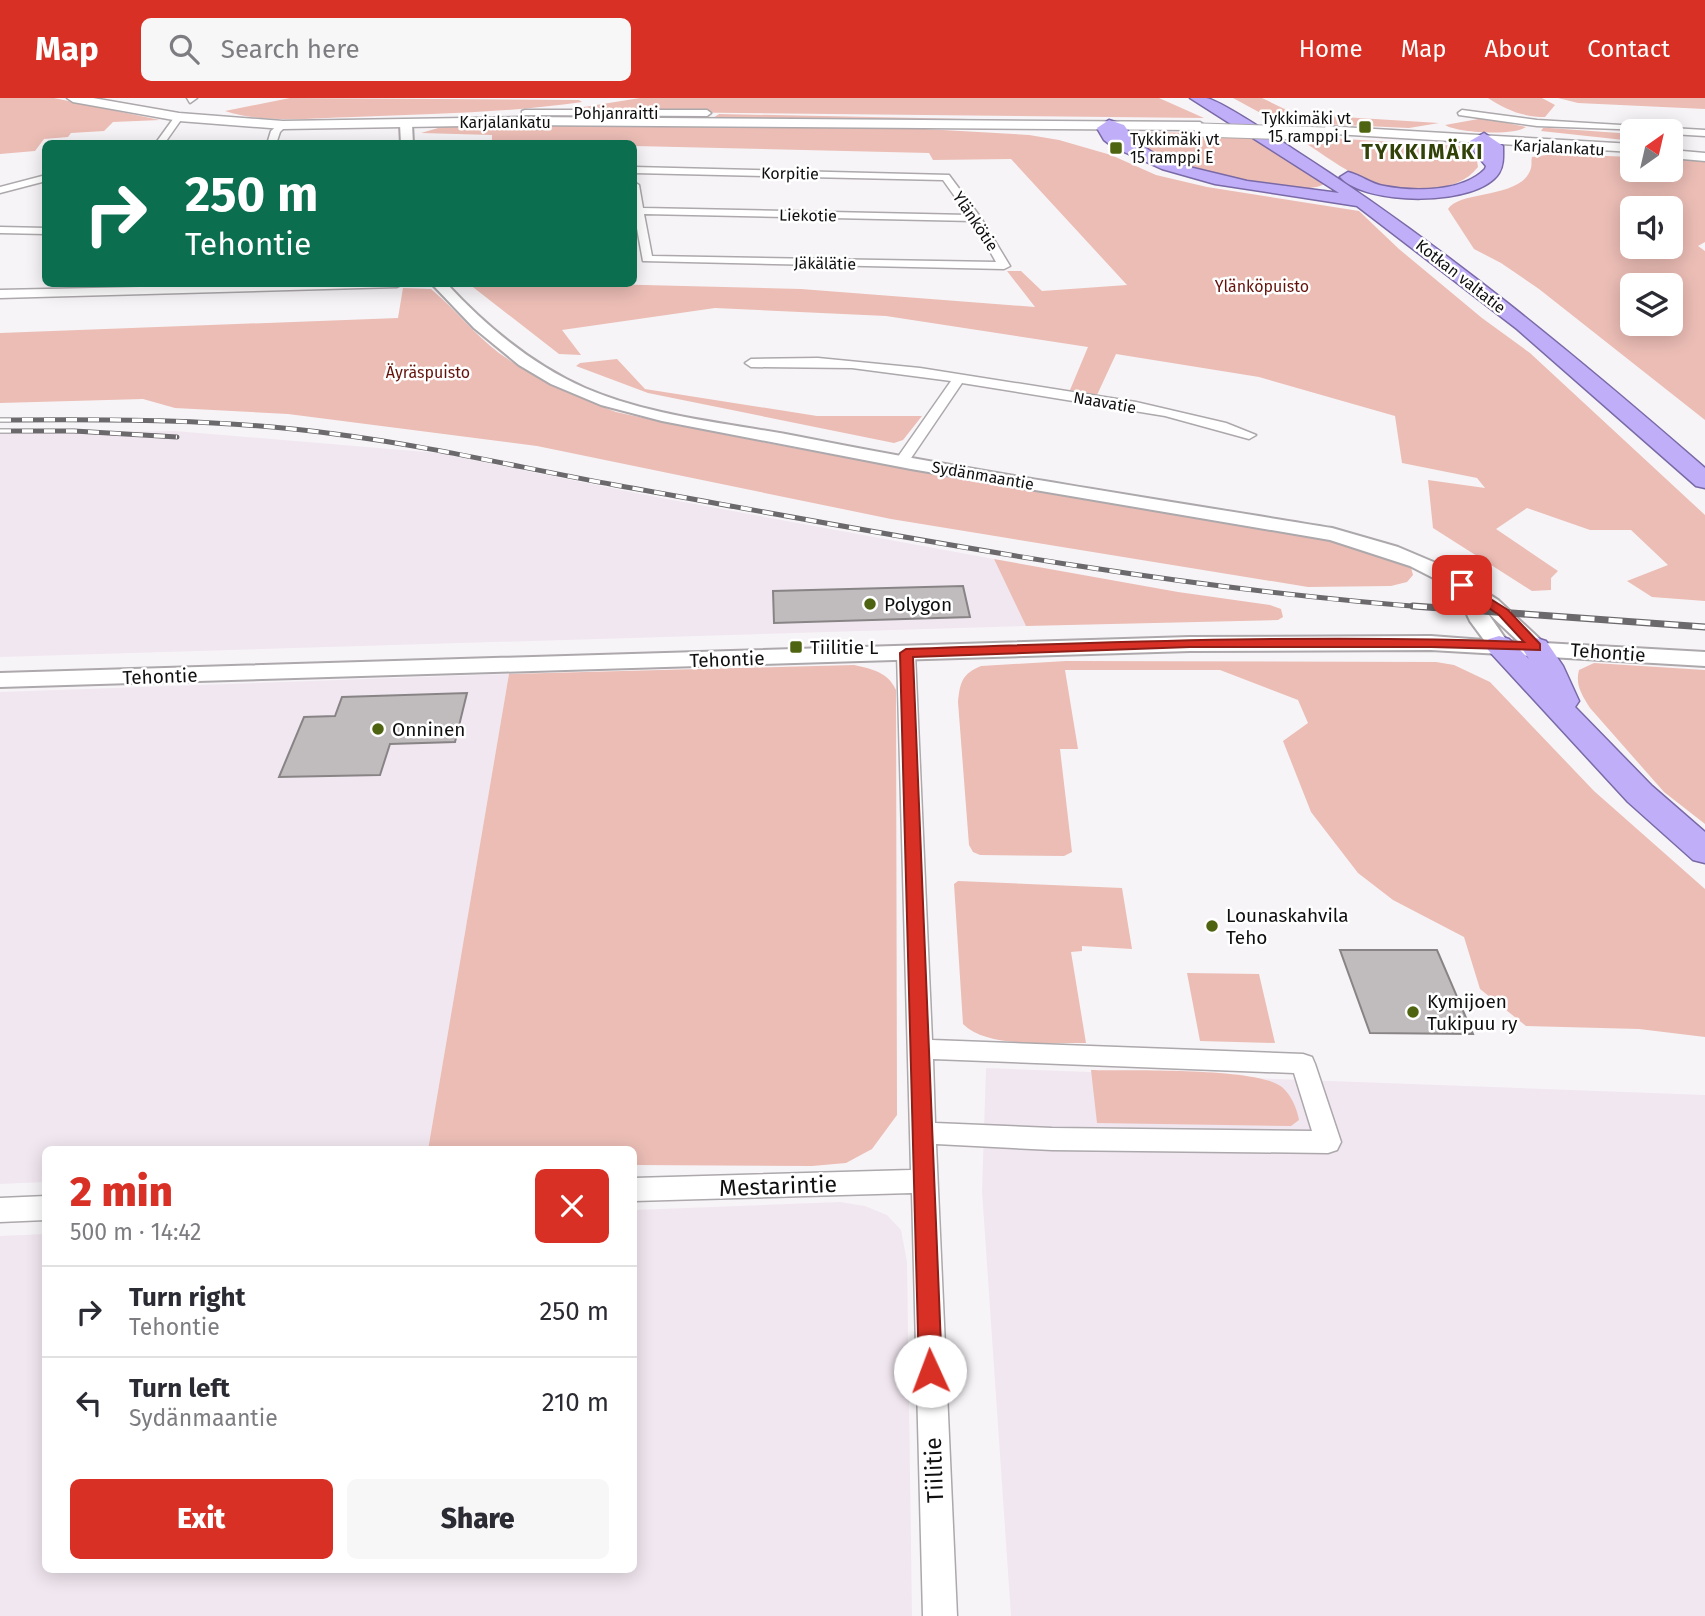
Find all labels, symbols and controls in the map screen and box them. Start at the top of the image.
search box [141,18,631,81]
text: Map [35,29,99,69]
icon: search [165,30,203,68]
text: Search here [221,34,360,65]
text: Home [1299,35,1363,63]
text: Map [1401,35,1447,63]
text: About [1485,35,1549,63]
text: Contact [1587,35,1670,63]
street label: Pohjanraitti [574,104,659,123]
place label: Tykkimäki vt 15 ramppi L [1262,109,1351,146]
street label: Karjalankatu [459,113,551,132]
marker: Tykkimäki vt 15 ramppi L [1357,119,1373,135]
north arrow [1620,119,1684,182]
map controls [1620,119,1683,336]
place label: Tykkimäki vt 15 ramppi E [1130,130,1220,167]
street label: Karjalankatu [1513,136,1605,159]
district label: TYKKIMÄKI [1362,138,1484,165]
marker: Tykkimäki vt 15 ramppi E [1108,140,1124,156]
street label: Korpitie [761,163,819,184]
text: 250 m [185,165,318,224]
icon: right [70,168,161,259]
street label: Ylänkötie [949,188,1002,255]
button: sound [1620,196,1683,259]
street label: Liekotie [779,205,837,226]
text: Tehontie [185,225,311,263]
street label: Kotkan valtatie [1412,235,1509,317]
street label: Jäkälätie [794,253,856,274]
button: layers [1620,273,1683,336]
park label: Ylänköpuisto [1215,277,1309,296]
park label: Äyräspuisto [386,363,470,382]
street label: Naavatie [1072,388,1138,417]
street label: Sydänmaantie [930,457,1036,494]
pin [1432,555,1492,615]
icon: arrive [1443,566,1481,604]
place label: Polygon [884,593,952,616]
marker: Polygon [862,596,878,612]
place label: Tiilitie L [810,636,879,659]
street label: Tehontie [1570,638,1646,667]
marker: Tiilitie L [788,639,804,655]
street label: Tehontie [689,647,765,672]
street label: Tehontie [122,664,198,689]
place label: Onninen [392,718,465,741]
marker: Onninen [370,721,386,737]
place label: Lounaskahvila Teho [1226,904,1349,949]
marker: Lounaskahvila Teho [1204,918,1220,934]
place label: Kymijoen Tukipuu ry [1427,990,1518,1035]
marker: Kymijoen Tukipuu ry [1405,1004,1421,1020]
text: 2 min [70,1167,173,1217]
button: close [535,1169,609,1243]
street label: Mestarintie [719,1170,837,1202]
text: 500 m · 14:42 [70,1218,201,1246]
text: Turn right [129,1282,246,1313]
icon: right [70,1293,108,1331]
text: 250 m [539,1296,609,1327]
text: Tehontie [129,1313,220,1341]
position arrow [893,1334,967,1408]
text: Turn left [129,1373,230,1404]
icon: left [70,1384,108,1422]
text: 210 m [542,1387,609,1418]
text: Sydänmaantie [129,1404,278,1432]
street label: Tiilitie [919,1437,949,1503]
button: Exit [70,1479,333,1559]
button: Share [347,1479,609,1559]

